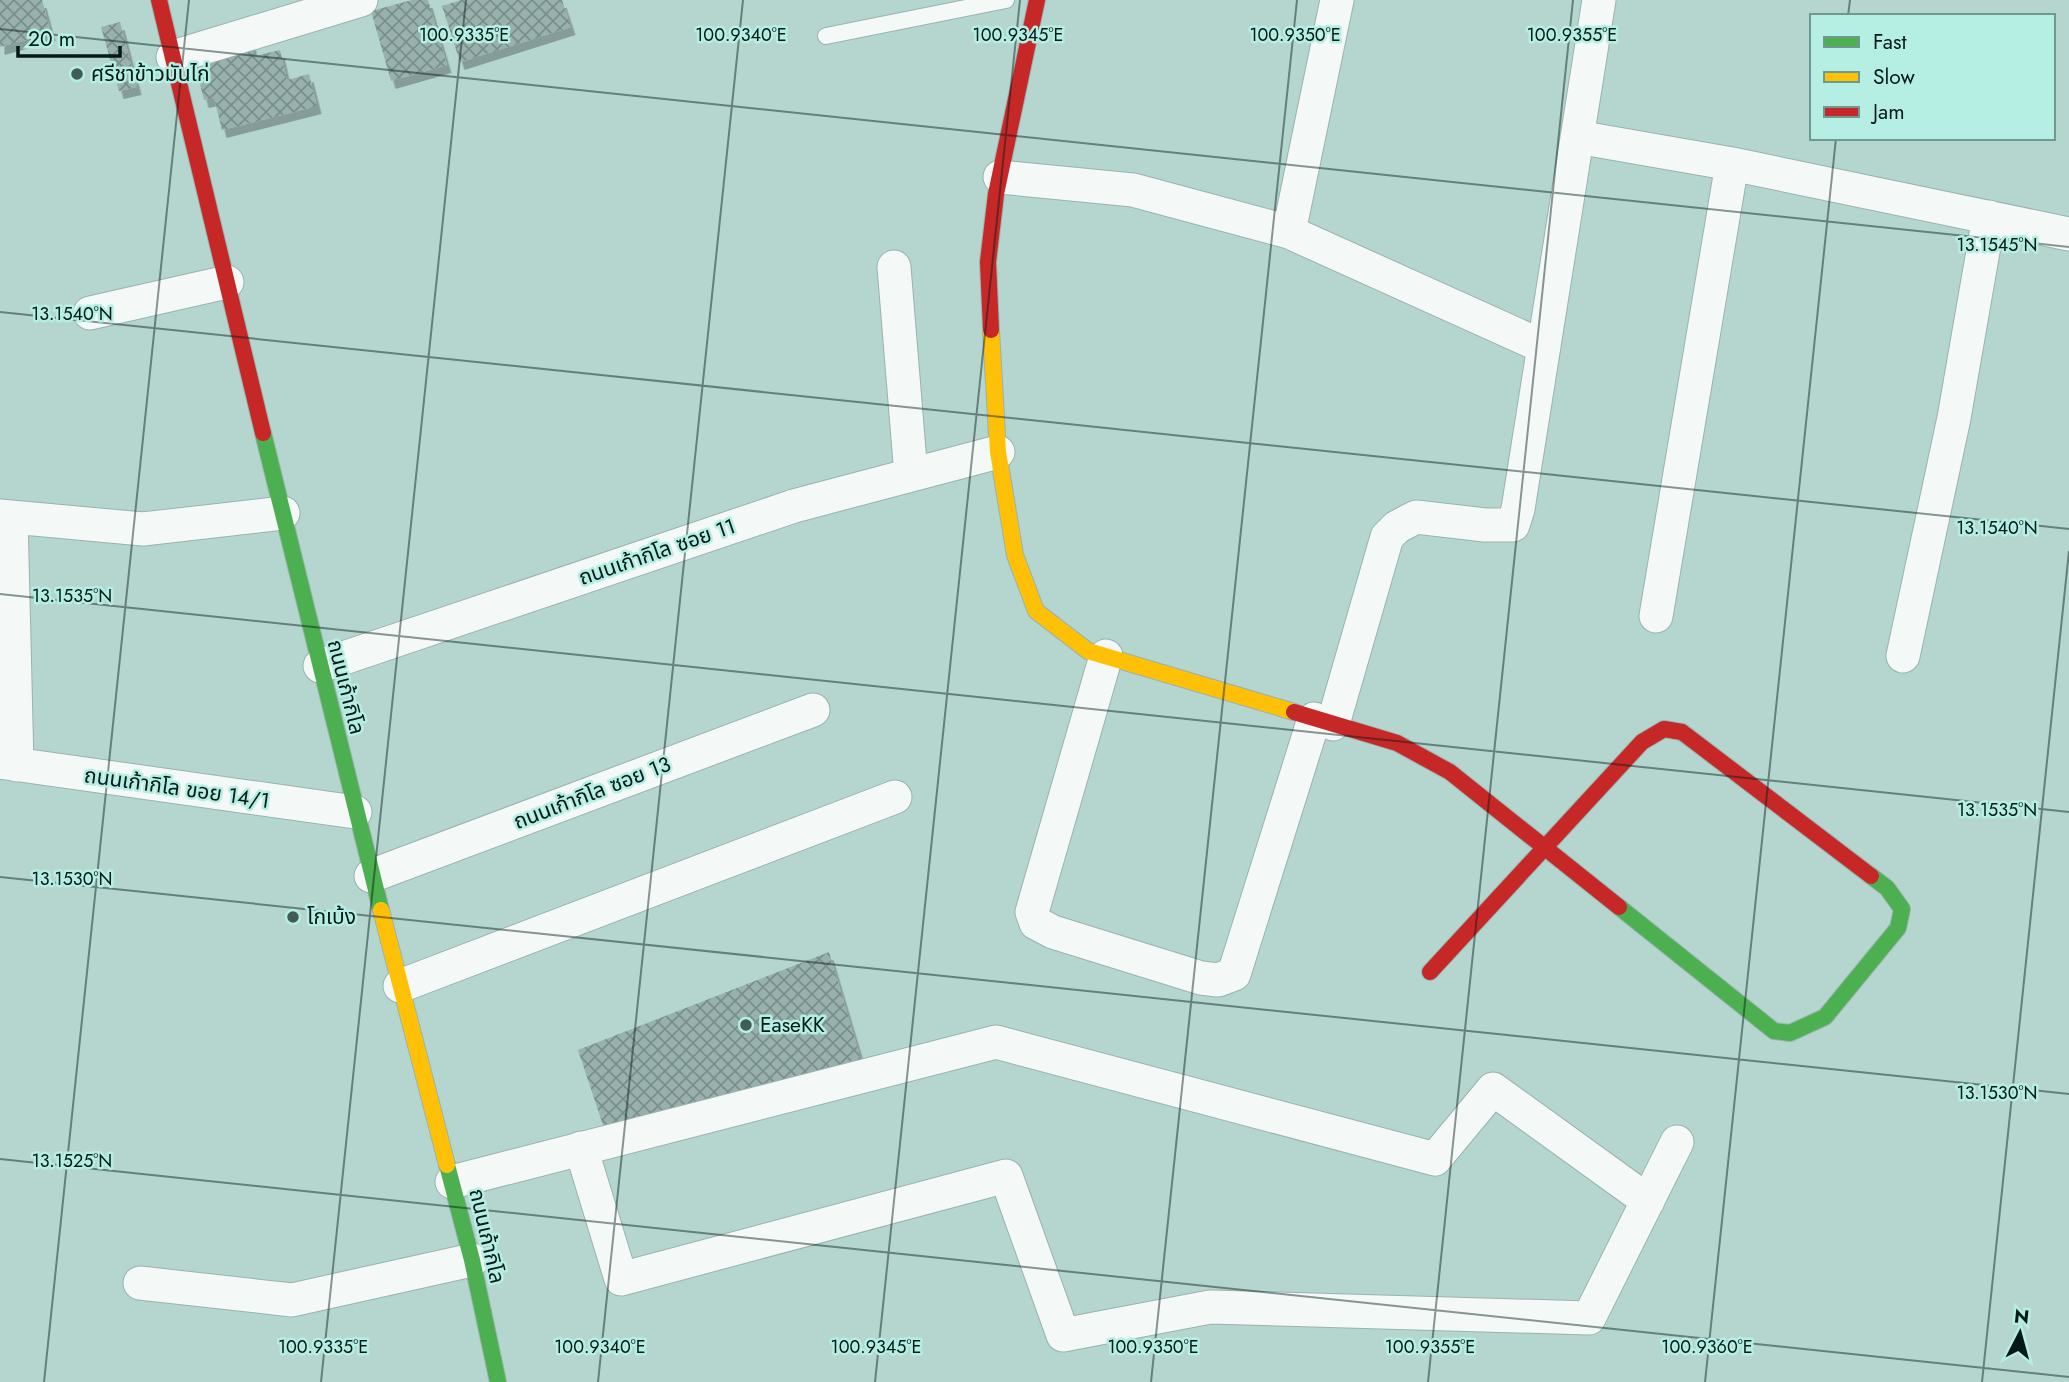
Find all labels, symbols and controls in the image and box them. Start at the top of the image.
scale bar [18,14,119,58]
legend [1810,14,2055,140]
text: 100.9335°E [419,22,509,48]
text: 100.9340°E [695,22,787,48]
text: 100.9345°E [973,22,1063,48]
text: 100.9350°E [1249,22,1341,48]
text: 100.9355°E [1527,22,1617,48]
text: 20 m [28,24,75,54]
text: Fast [1873,27,1906,57]
place label: ศรีชาข้าวมันไก่ [91,59,210,89]
text: Slow [1873,62,1915,92]
marker: ศรีชาข้าวมันไก่ [69,66,85,82]
text: Jam [1870,97,1905,127]
text: 13.1545°N [1957,232,2037,258]
text: 13.1540°N [31,301,113,327]
street label: ถนนเก้ากิโล ซอย 11 [574,511,740,593]
text: 13.1540°N [1956,515,2038,541]
text: 13.1535°N [32,583,112,609]
street label: ถนนเก้ากิโล [320,637,372,737]
street label: ถนนเก้ากิโล ซอย 13 [509,749,675,837]
street label: ถนนเก้ากิโล ขอย 14/1 [82,760,272,816]
text: 13.1535°N [1957,797,2037,823]
text: 13.1530°N [32,866,112,892]
place label: โกเบ้ง [307,902,356,932]
marker: โกเบ้ง [285,909,301,925]
place label: EaseKK [760,1010,825,1040]
marker: EaseKK [738,1017,754,1033]
text: 13.1530°N [1957,1080,2037,1106]
text: 13.1525°N [32,1148,112,1174]
street label: ถนนเก้ากิโล [462,1186,512,1286]
north arrow [1985,1298,2055,1368]
text: N [2013,1302,2031,1331]
text: 100.9335°E [278,1334,368,1360]
text: 100.9340°E [554,1334,646,1360]
text: 100.9345°E [831,1334,921,1360]
text: 100.9350°E [1107,1334,1199,1360]
text: 100.9355°E [1385,1334,1475,1360]
text: 100.9360°E [1661,1334,1753,1360]

